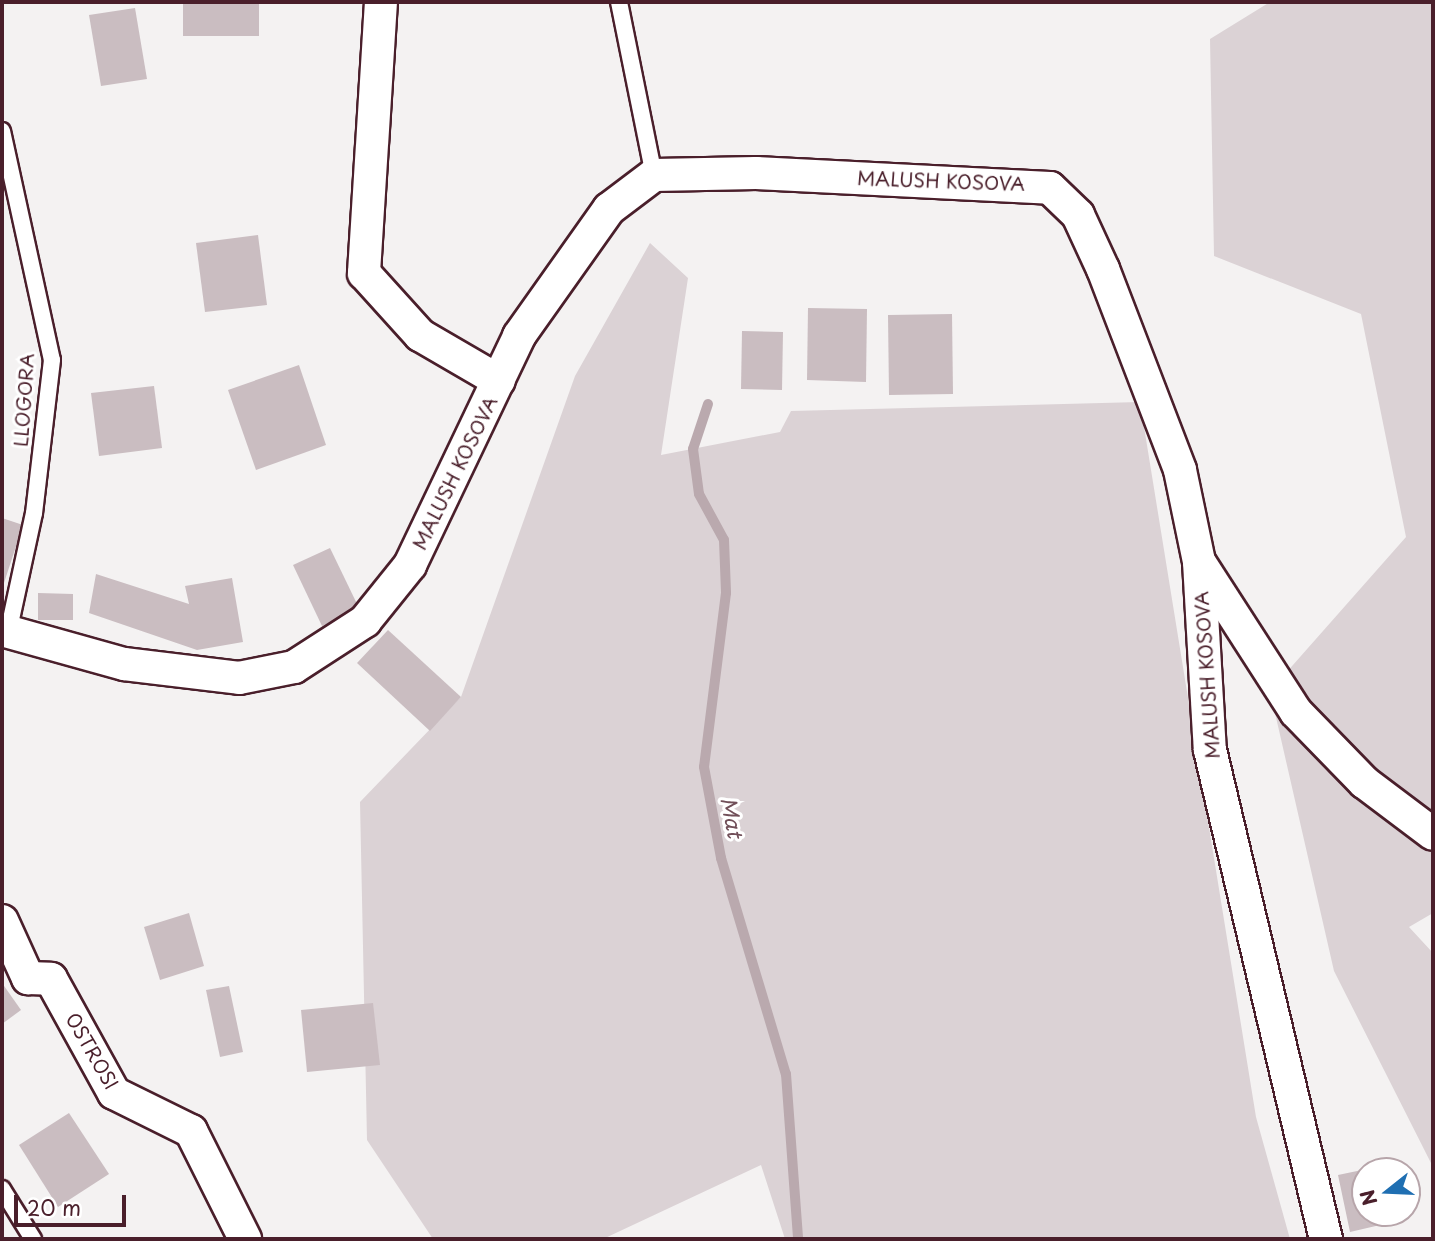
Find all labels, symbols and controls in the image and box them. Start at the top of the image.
street label: MALUSH KOSOVA [856,167,1026,195]
street label: LLOGORA [9,352,39,448]
street label: MALUSH KOSOVA [408,392,502,554]
street label: MALUSH KOSOVA [1190,590,1224,760]
water label: Mat [717,794,749,840]
street label: OSTROSI [61,1009,123,1093]
north arrow [1351,1157,1421,1227]
scale bar [18,1182,130,1226]
text: N [1352,1186,1384,1209]
text: 20 m [27,1191,81,1223]

